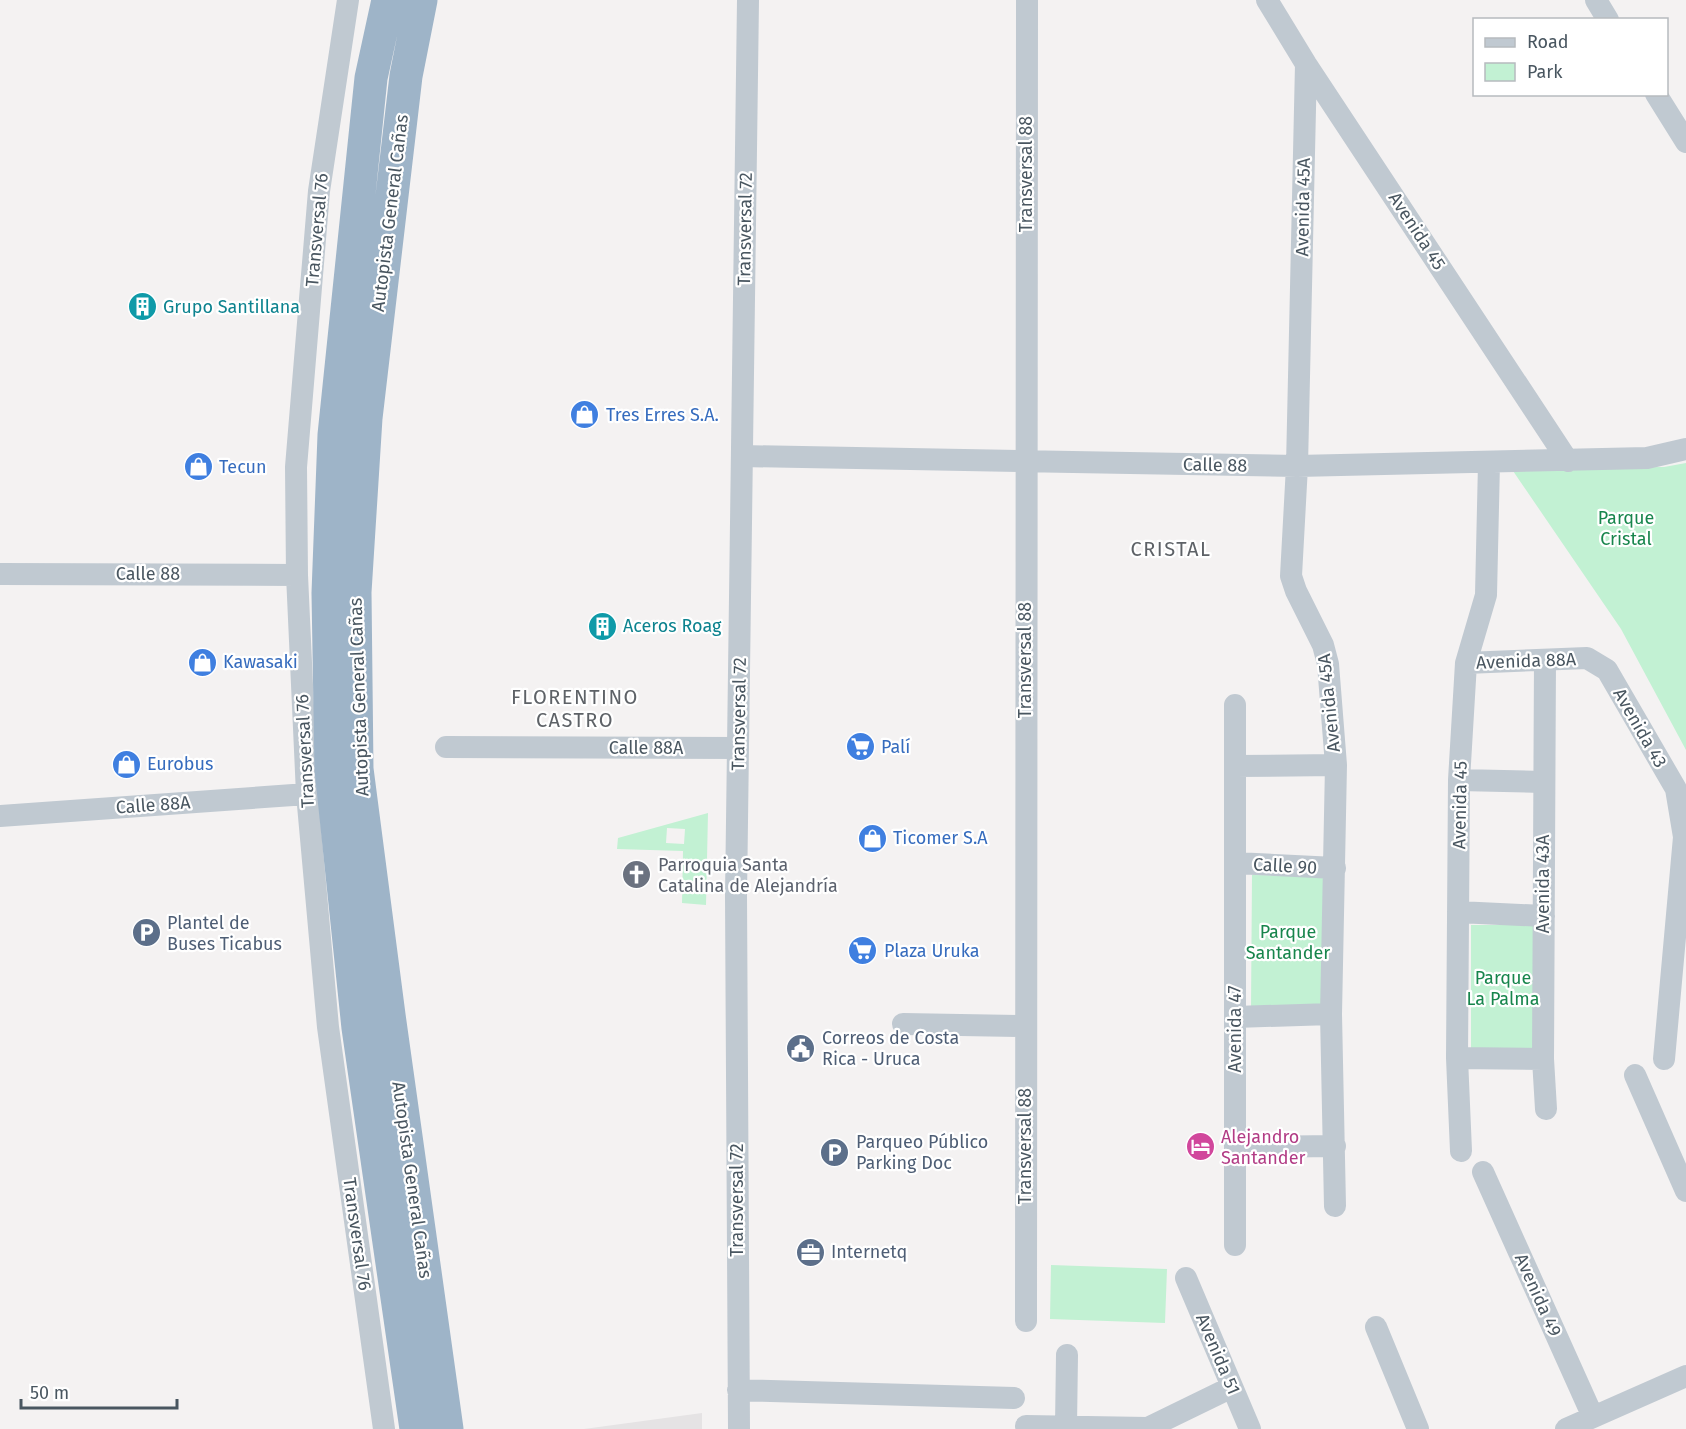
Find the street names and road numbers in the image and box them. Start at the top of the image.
street label: Autopista General Cañas [367,113,413,313]
street label: Transversal 88 [1015,116,1037,232]
street label: Avenida 45A [1291,157,1315,256]
street label: Transversal 76 [301,172,333,288]
street label: Transversal 72 [733,172,757,286]
street label: Avenida 45 [1384,188,1450,274]
street label: Calle 88 [1183,453,1247,477]
street label: Calle 88 [116,563,180,585]
street label: Autopista General Cañas [345,597,373,797]
street label: Transversal 88 [1014,602,1036,718]
street label: Avenida 88A [1476,648,1577,674]
street label: Avenida 45A [1313,652,1345,753]
street label: Transversal 72 [727,657,751,771]
street label: Avenida 43 [1608,684,1672,772]
street label: Transversal 76 [291,694,319,808]
street label: Calle 88A [609,737,684,759]
street label: Avenida 45 [1448,761,1472,849]
street label: Calle 88A [115,791,192,819]
street label: Avenida 43A [1532,834,1554,933]
street label: Calle 90 [1252,853,1318,879]
street label: Avenida 47 [1224,985,1246,1073]
street label: Autopista General Cañas [387,1080,437,1280]
street label: Transversal 88 [1014,1088,1036,1204]
street label: Transversal 72 [726,1143,748,1257]
street label: Transversal 76 [338,1176,376,1292]
street label: Avenida 49 [1510,1250,1566,1340]
street label: Avenida 51 [1191,1310,1245,1398]

